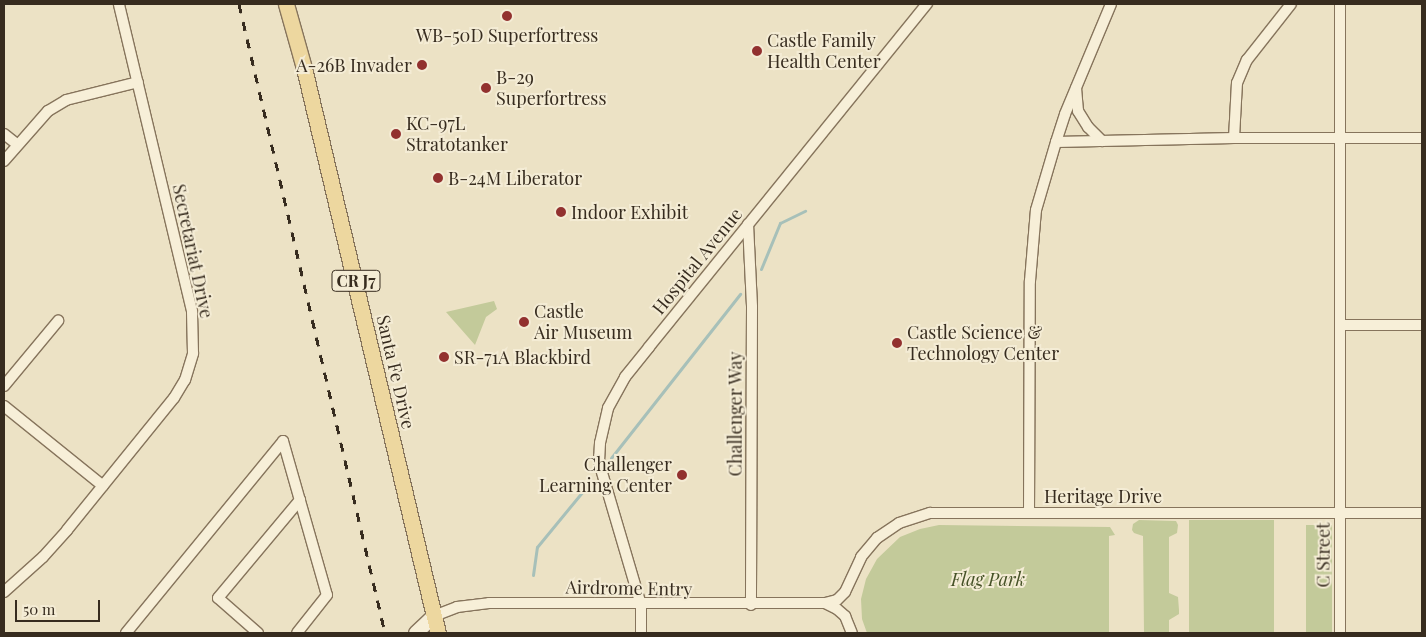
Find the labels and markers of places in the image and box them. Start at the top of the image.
marker: WB-50D Superfortress [501,10,513,22]
place label: WB-50D Superfortress [416,24,598,46]
place label: Castle Family Health Center [767,30,881,72]
marker: Castle Family Health Center [751,45,763,57]
place label: A-26B Invader [296,54,412,76]
marker: A-26B Invader [416,59,428,71]
place label: B-29 Superfortress [496,67,606,110]
marker: B-29 Superfortress [480,82,492,94]
place label: KC-97L Stratotanker [406,113,508,156]
marker: KC-97L Stratotanker [390,128,402,140]
place label: B-24M Liberator [448,167,582,189]
marker: B-24M Liberator [432,172,444,184]
place label: Indoor Exhibit [571,201,688,223]
marker: Indoor Exhibit [555,206,567,218]
place label: Castle Air Museum [534,301,633,344]
marker: Castle Air Museum [518,316,530,328]
place label: Castle Science & Technology Center [907,322,1060,364]
marker: Castle Science & Technology Center [891,337,903,349]
place label: SR-71A Blackbird [454,346,591,368]
marker: SR-71A Blackbird [438,351,450,363]
place label: Challenger Learning Center [539,454,672,496]
marker: Challenger Learning Center [676,469,688,481]

